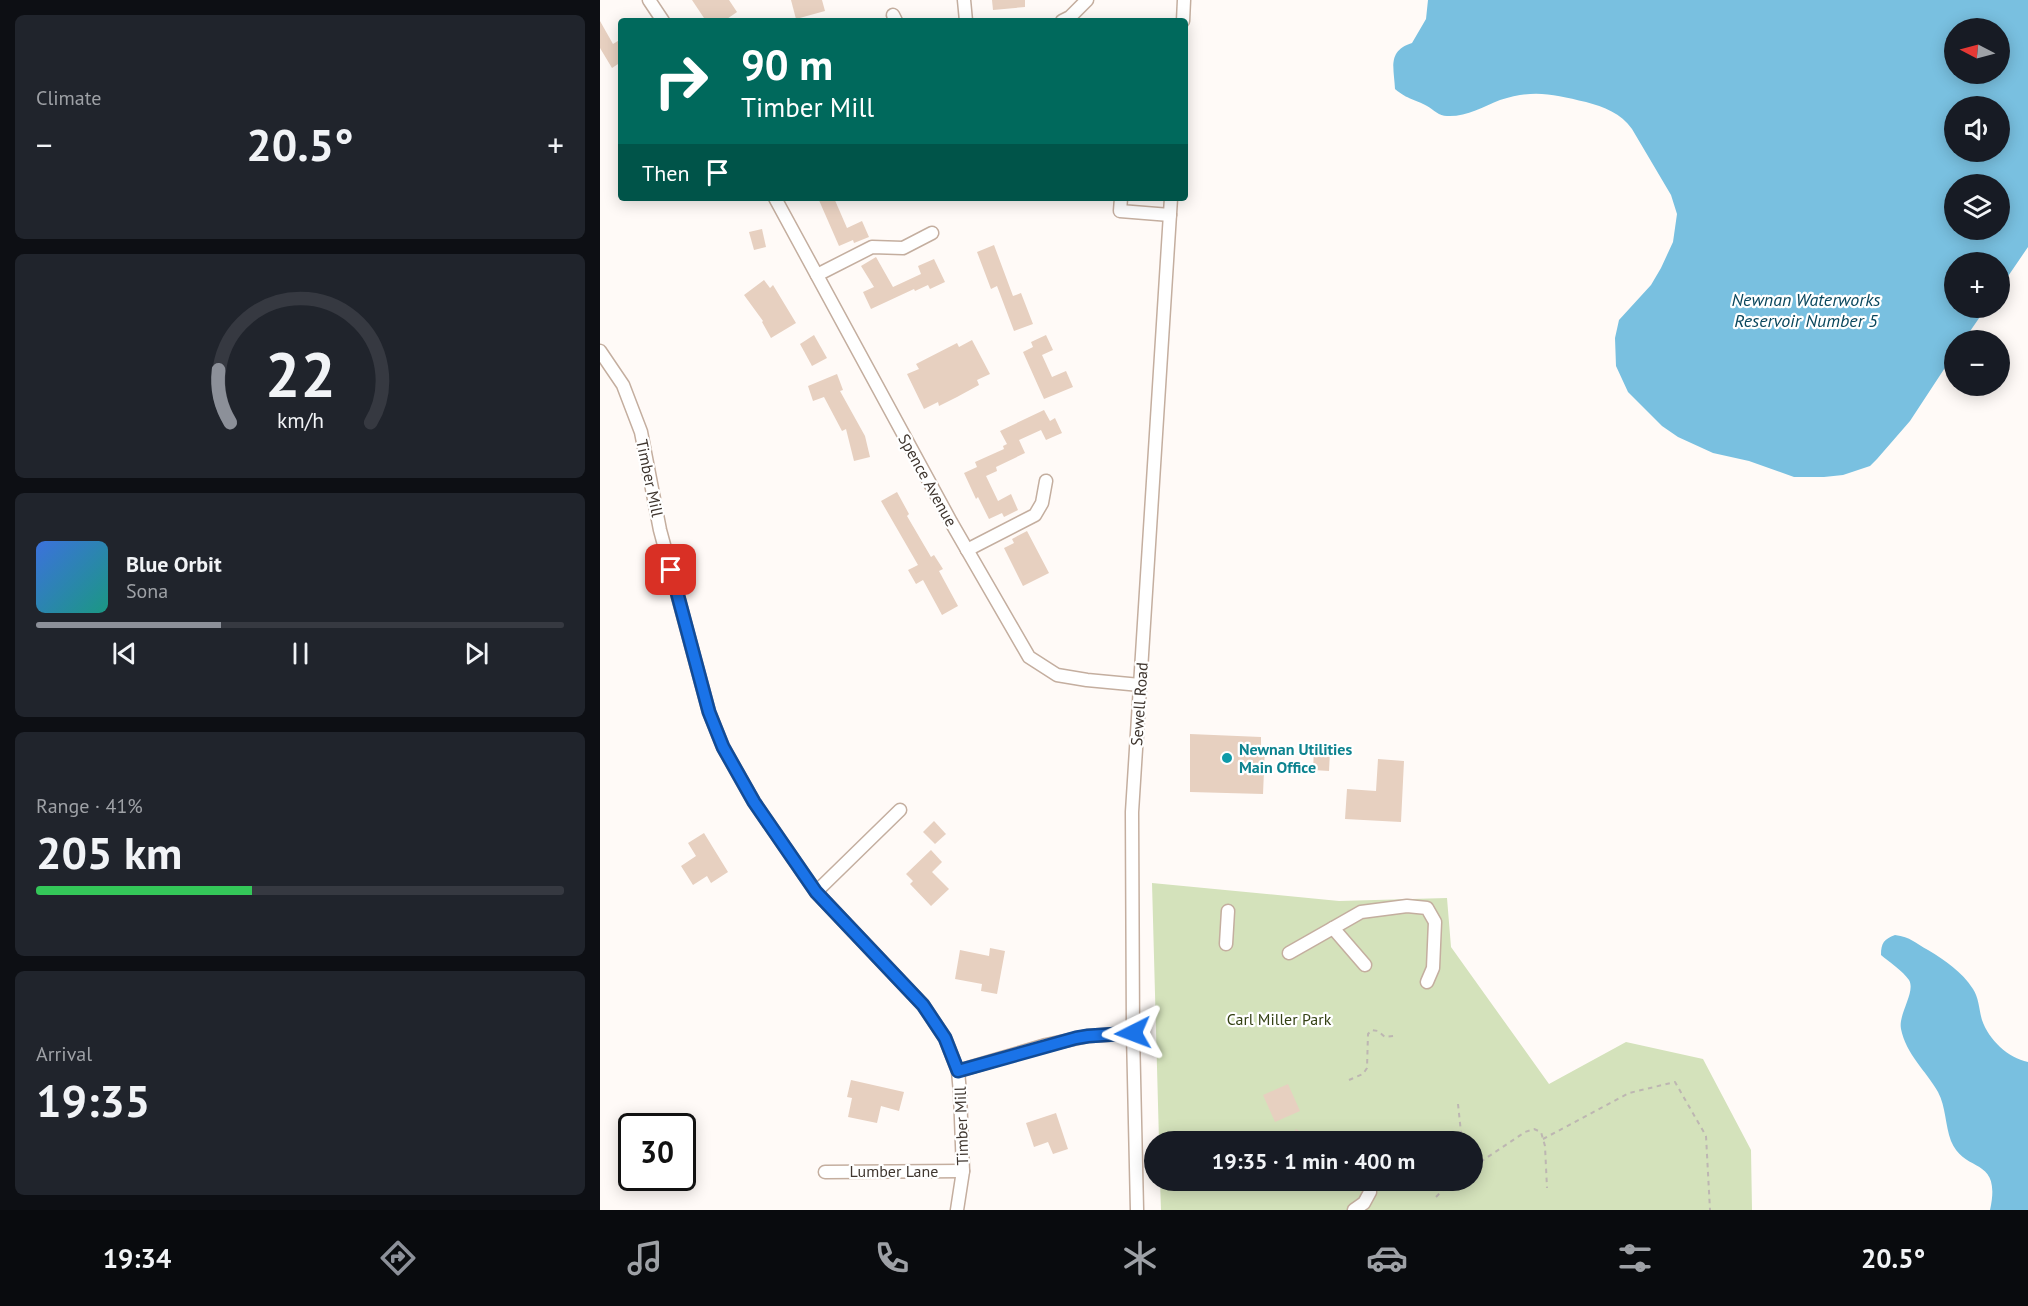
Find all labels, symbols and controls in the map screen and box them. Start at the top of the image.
north arrow [1944,18,2010,84]
map controls [1944,18,2010,396]
text: 90 m [741,37,833,92]
icon: right [642,42,720,120]
text: Climate [36,85,102,111]
text: Timber Mill [741,90,874,124]
button: sound [1944,96,2010,162]
text: 20.5° [246,115,354,173]
text: − [36,123,53,166]
text: + [547,123,564,166]
icon: arrive [701,156,734,189]
text: Then [642,159,689,187]
button: layers [1944,174,2010,240]
button: + [1944,252,2010,318]
water label: Newnan Waterworks Reservoir Number 5 [1732,288,1881,332]
button: − [1944,330,2010,396]
text: 22 [265,333,335,414]
text: km/h [276,406,323,434]
street label: Spence Avenue [894,430,962,530]
street label: Timber Mill [632,437,668,519]
pin [645,544,696,595]
text: Blue Orbit [126,550,222,578]
icon: arrive [654,553,687,586]
text: Sona [126,578,168,604]
icon: previous [108,637,141,670]
icon: pause [284,637,317,670]
icon: next [460,637,493,670]
street label: Sewell Road [1126,662,1152,746]
place label: Newnan Utilities Main Office [1239,739,1352,777]
marker: Newnan Utilities Main Office [1220,751,1234,765]
text: Range · 41% [36,793,143,819]
text: 205 km [36,823,182,881]
position arrow [1101,1001,1165,1065]
park label: Carl Miller Park [1227,1009,1332,1029]
text: Arrival [36,1041,92,1067]
text: 19:35 [36,1071,150,1129]
street label: Timber Mill [950,1086,972,1166]
speed limit sign: 30 [618,1113,696,1191]
text: 19:35 · 1 min · 400 m [1212,1147,1415,1175]
street label: Lumber Lane [850,1161,938,1181]
icon: directions [377,1237,419,1279]
icon: music [624,1237,666,1279]
icon: phone [871,1237,913,1279]
icon: climate [1119,1237,1161,1279]
icon: car [1366,1237,1408,1279]
icon: filters [1614,1237,1656,1279]
text: 19:34 [103,1241,171,1275]
text: 20.5° [1861,1241,1925,1275]

